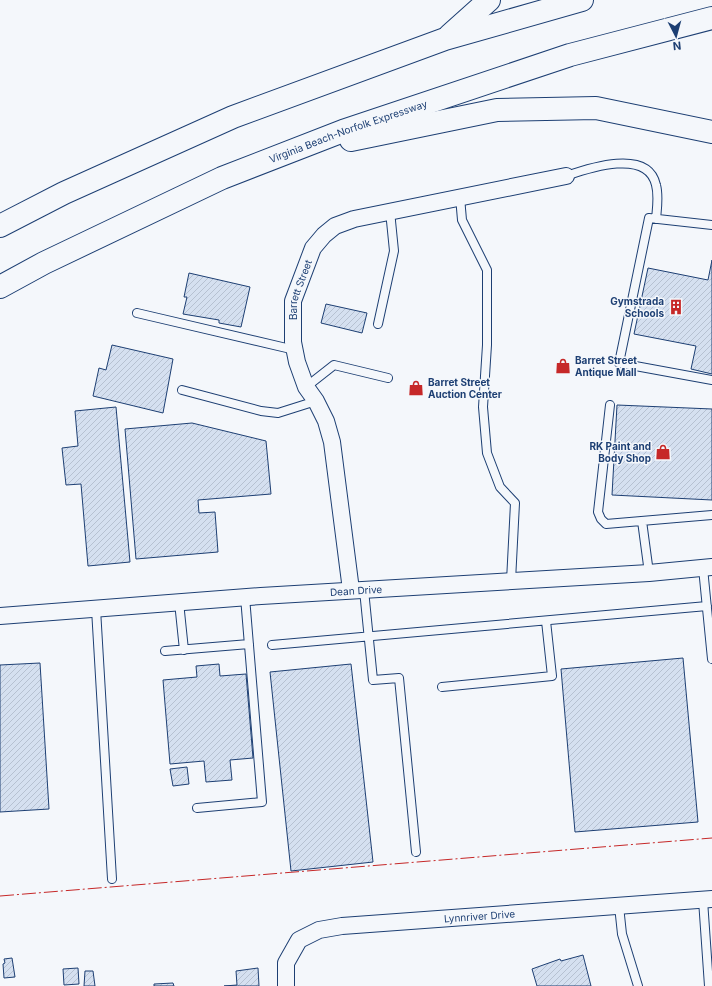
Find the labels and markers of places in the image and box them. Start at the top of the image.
place label: Gymstrada Schools [610,295,664,319]
building icon: Gymstrada Schools [667,298,685,316]
place label: Barret Street Antique Mall [575,354,637,378]
shop icon: Barret Street Antique Mall [554,357,572,375]
place label: Barret Street Auction Center [428,376,502,400]
shop icon: Barret Street Auction Center [407,379,425,397]
place label: RK Paint and Body Shop [589,440,651,465]
shop icon: RK Paint and Body Shop [654,443,672,461]

